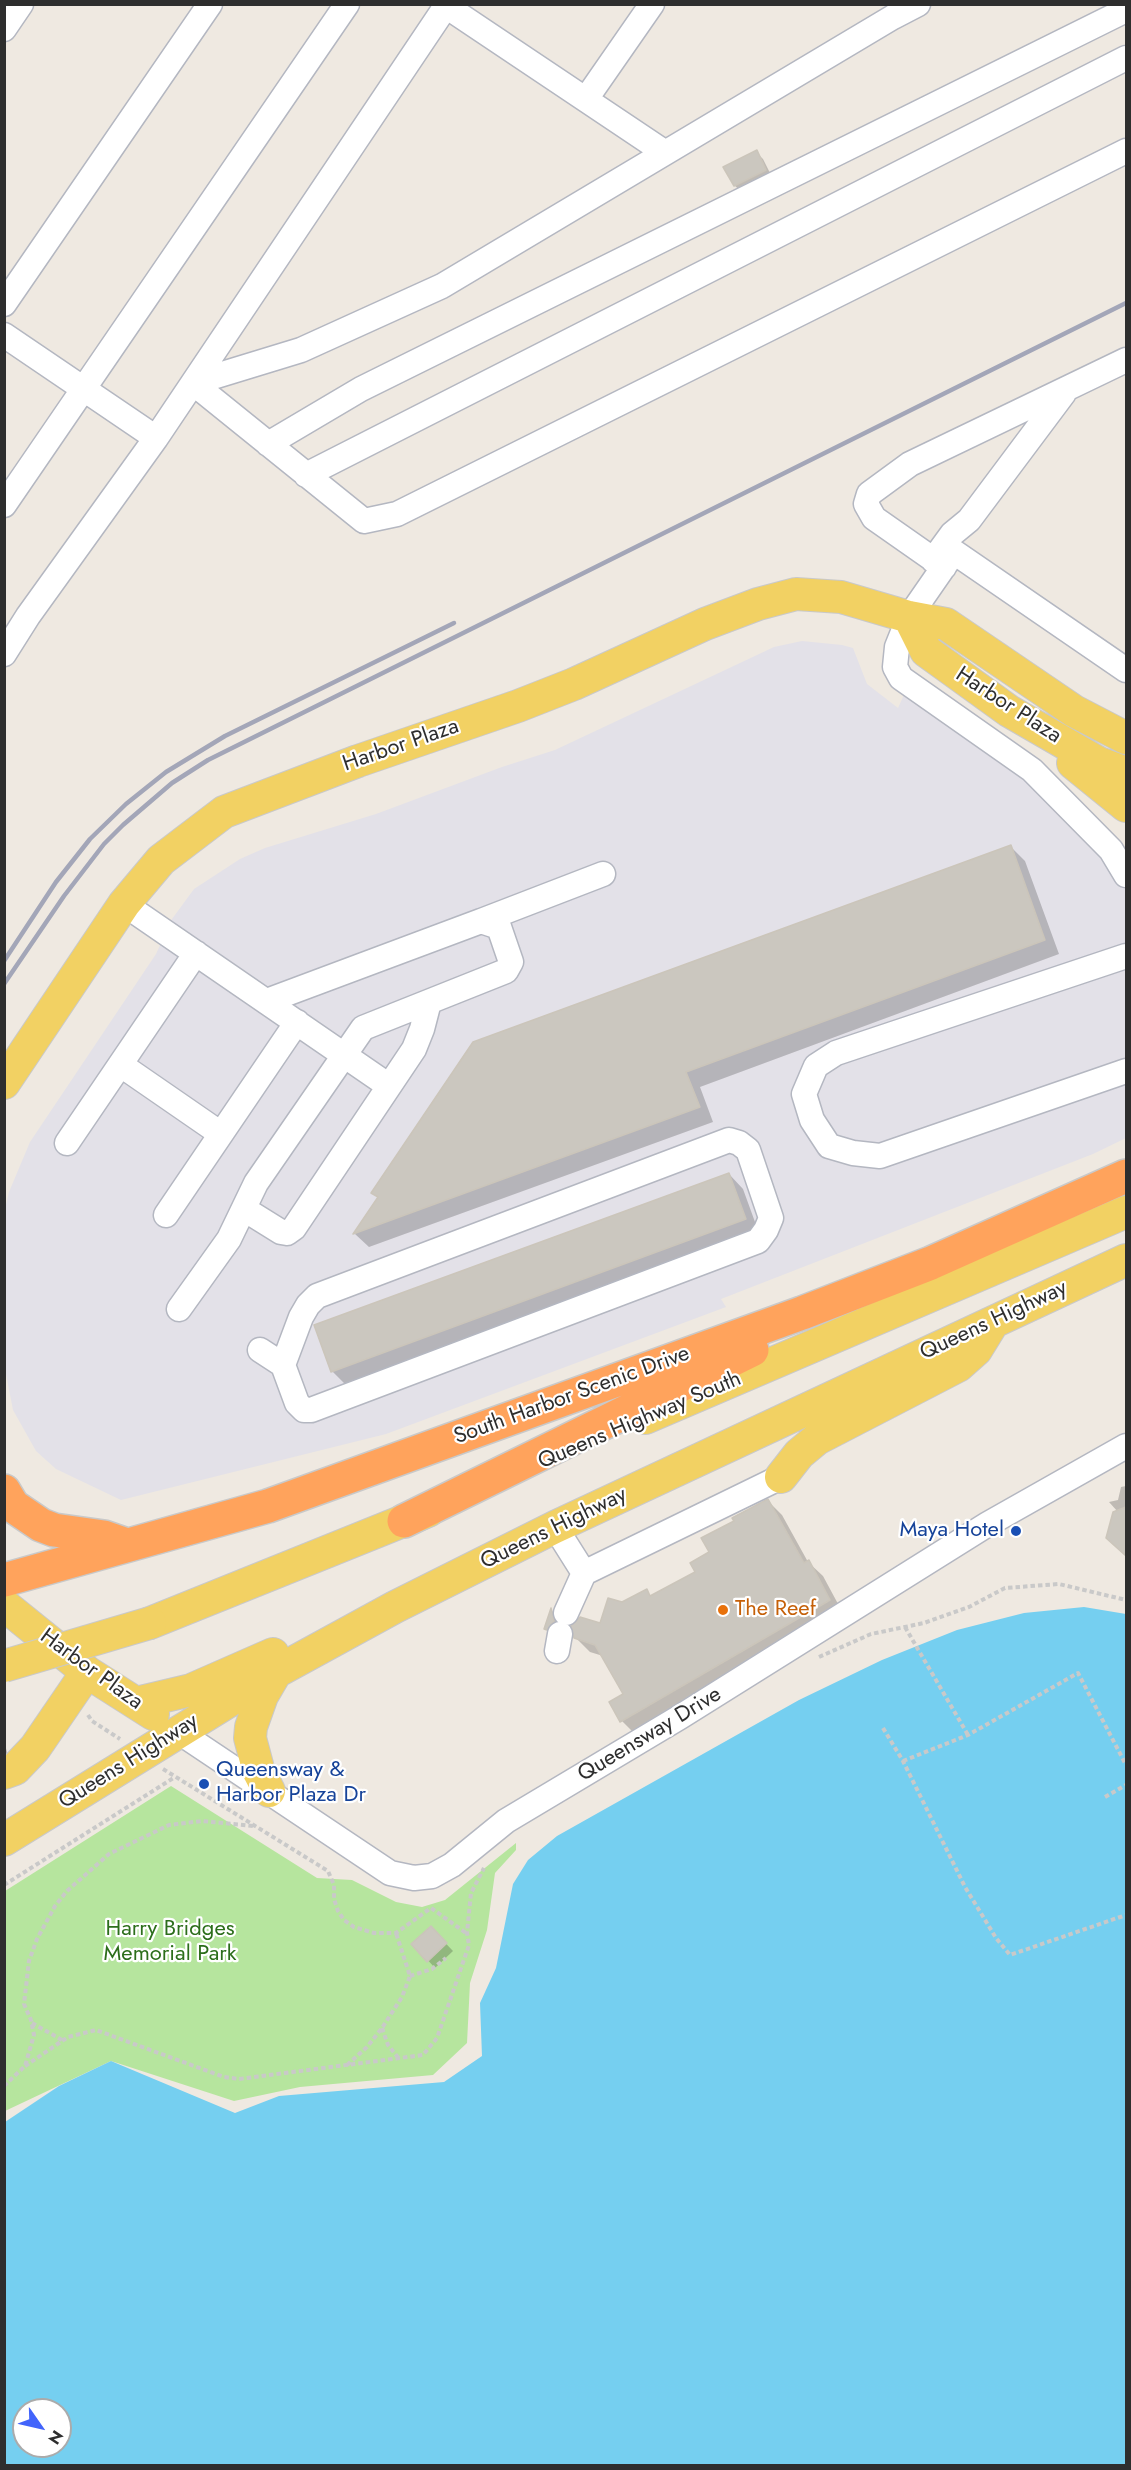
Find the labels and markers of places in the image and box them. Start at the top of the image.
place label: Maya Hotel [899,1518,1004,1544]
marker: Maya Hotel [1009,1524,1023,1538]
place label: The Reef [735,1597,816,1623]
marker: The Reef [716,1603,730,1617]
place label: Queensway & Harbor Plaza Dr [216,1758,366,1810]
marker: Queensway & Harbor Plaza Dr [197,1777,211,1791]

